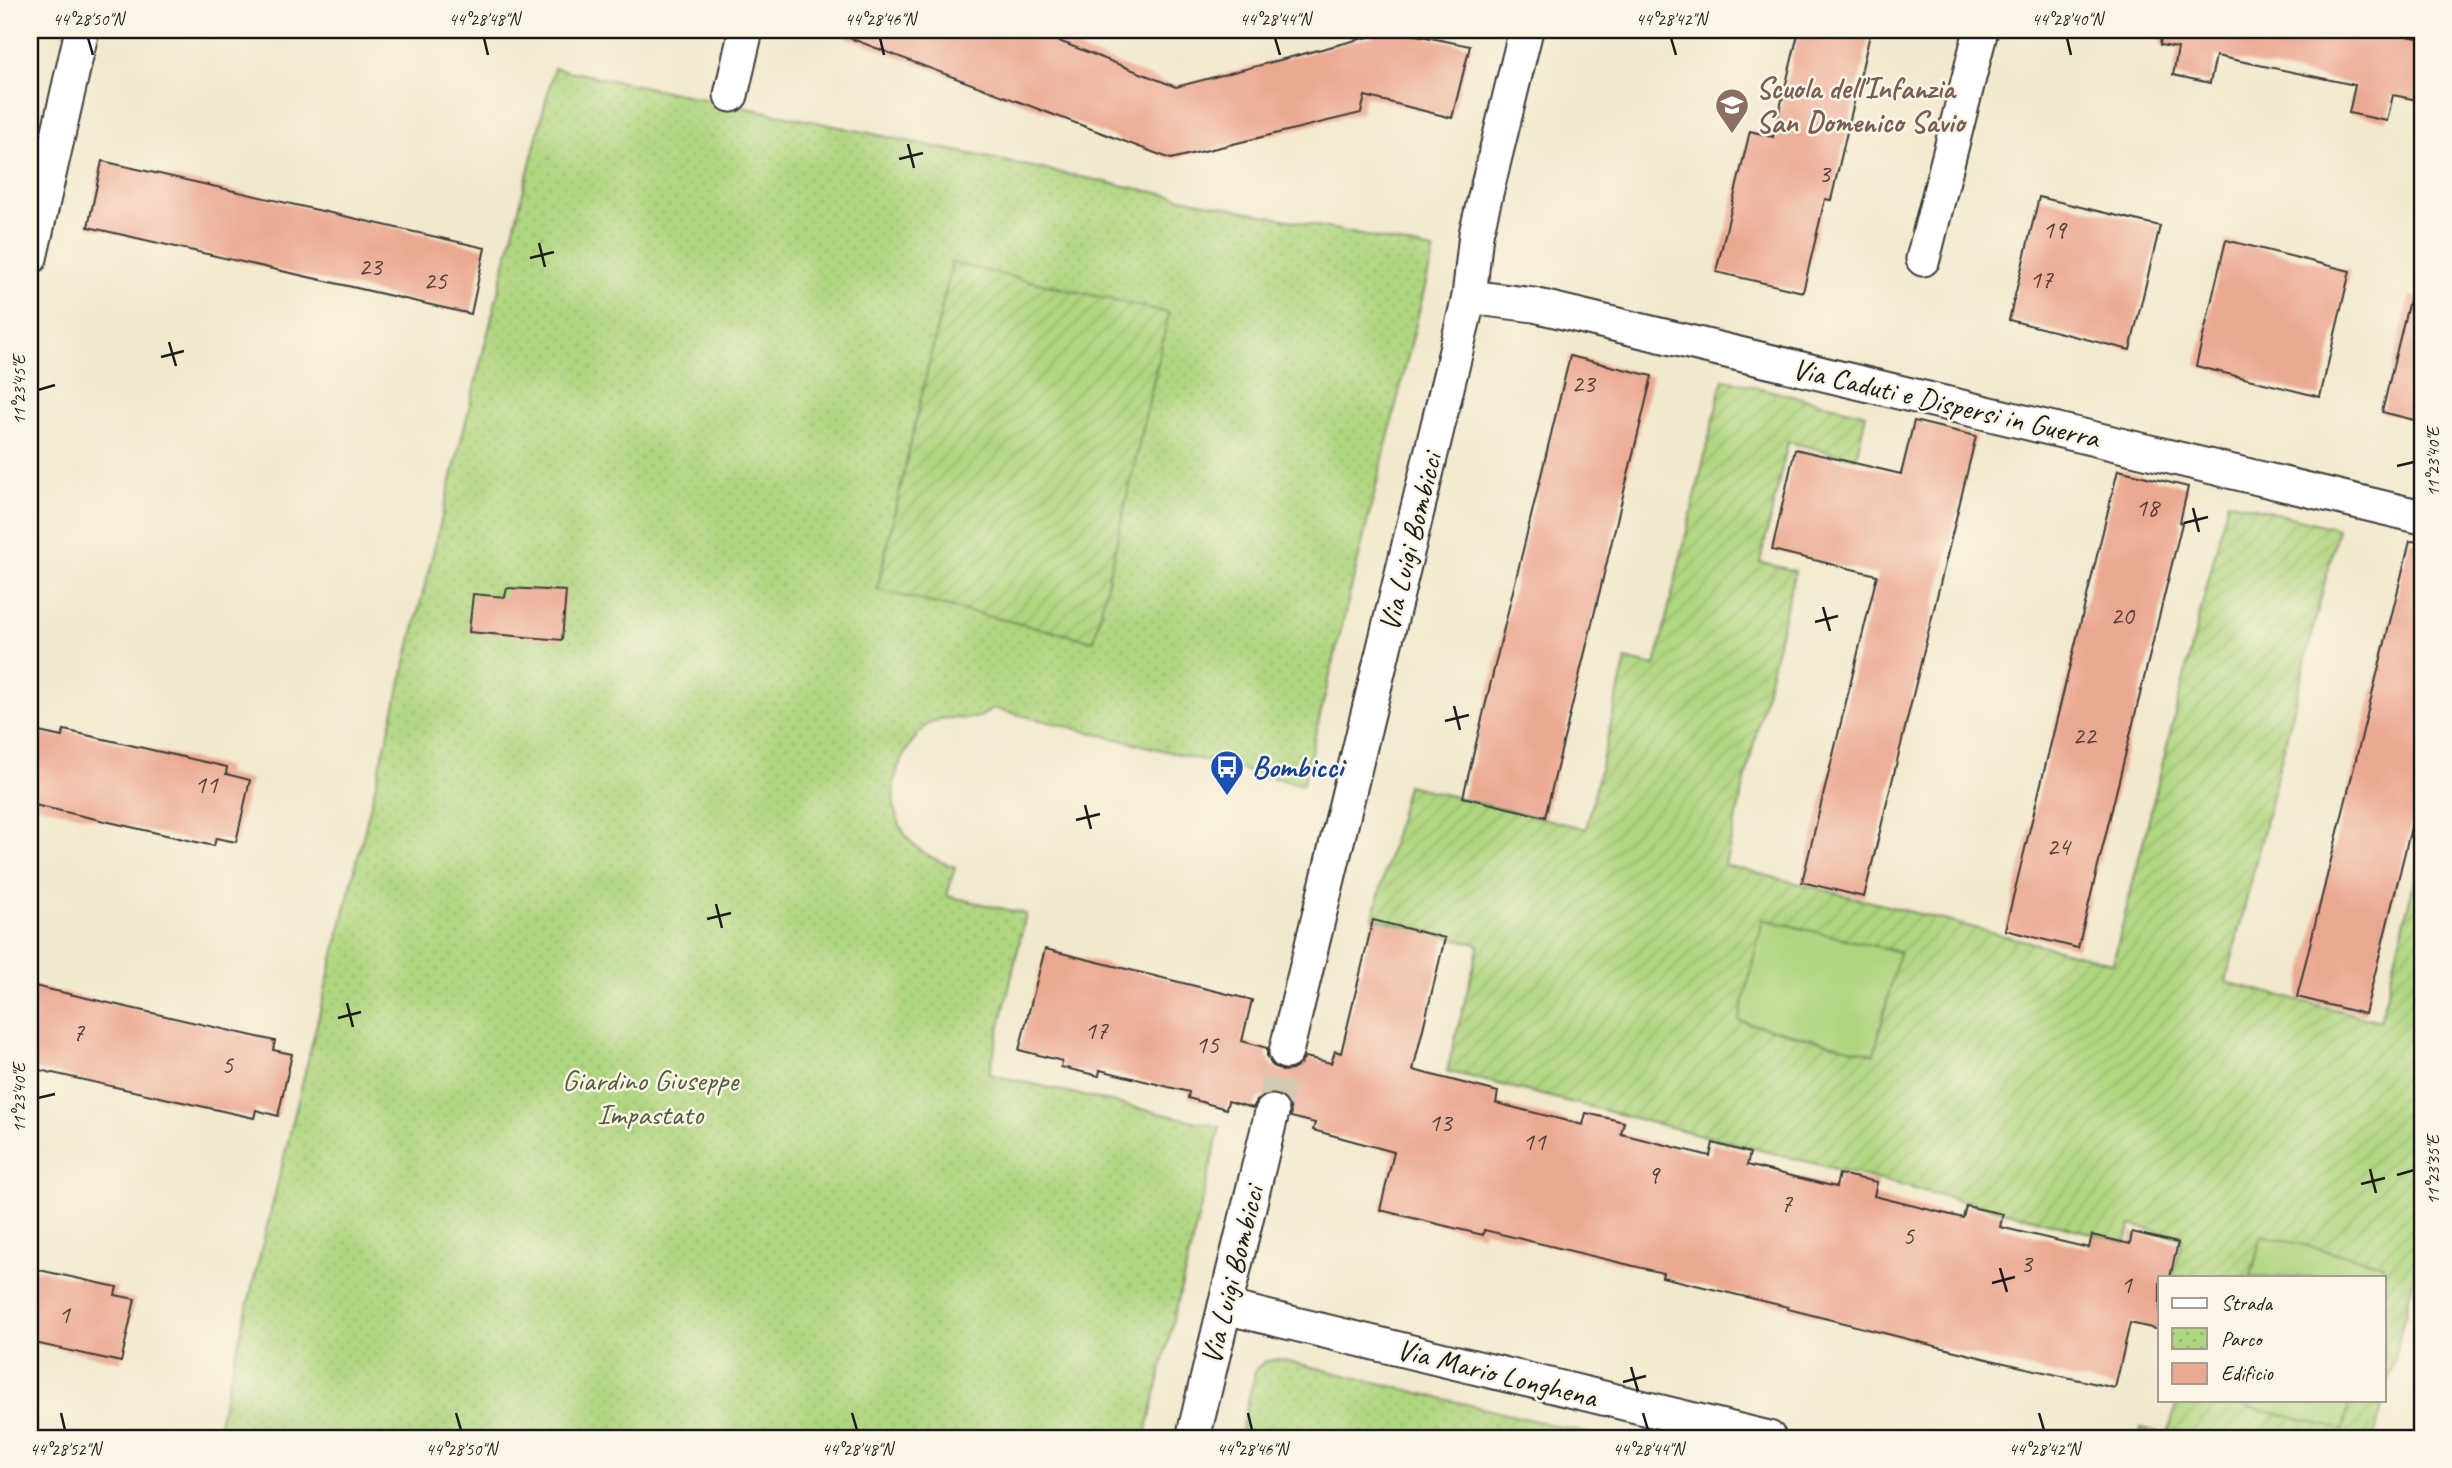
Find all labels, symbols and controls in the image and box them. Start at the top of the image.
text: 44°28'50"N [53,8,127,30]
text: 44°28'48"N [449,8,523,30]
text: 44°28'46"N [845,8,919,30]
text: 44°28'44"N [1240,8,1314,30]
text: 44°28'42"N [1636,8,1710,30]
text: 44°28'40"N [2032,8,2106,30]
place label: Scuola dell'Infanzia San Domenico Savio [1756,69,1968,141]
school or university icon: Scuola dell'Infanzia San Domenico Savio [1713,86,1751,135]
house number: 3 [1818,157,1832,190]
house number: 19 [2042,213,2068,246]
house number: 23 [358,250,384,283]
house number: 17 [2029,263,2054,296]
house number: 25 [423,264,448,297]
street label: Via Caduti e Dispersi in Guerra [1789,349,2105,457]
text: 11°23'45"E [8,353,30,425]
house number: 23 [1571,367,1597,400]
text: 11°23'40"E [2422,425,2444,497]
street label: Via Luigi Bombicci [1370,446,1451,635]
house number: 18 [2135,491,2161,524]
house number: 20 [2110,599,2136,632]
house number: 22 [2072,719,2098,752]
bus stop icon: Bombicci [1208,748,1246,797]
place label: Bombicci [1252,748,1347,786]
house number: 11 [194,768,219,801]
house number: 24 [2046,830,2072,863]
house number: 17 [1084,1014,1109,1047]
house number: 7 [72,1016,85,1049]
house number: 15 [1195,1028,1220,1061]
house number: 5 [221,1048,234,1081]
text: 11°23'40"E [8,1061,30,1133]
park label: Giardino Giuseppe Impastato [562,1061,740,1133]
house number: 13 [1428,1106,1454,1139]
house number: 11 [1522,1125,1547,1158]
text: 11°23'35"E [2422,1133,2444,1205]
house number: 9 [1647,1158,1661,1191]
street label: Via Luigi Bombicci [1192,1179,1273,1368]
house number: 7 [1780,1187,1793,1220]
house number: 5 [1902,1219,1915,1252]
house number: 3 [2020,1247,2034,1280]
house number: 1 [2120,1268,2133,1301]
legend [2158,1276,2386,1402]
text: Strada [2221,1290,2274,1316]
house number: 1 [58,1298,71,1331]
text: Parco [2221,1326,2264,1352]
street label: Via Mario Longhena [1393,1330,1603,1417]
text: Edificio [2221,1360,2274,1386]
text: 44°28'52"N [30,1438,104,1460]
text: 44°28'50"N [426,1438,500,1460]
text: 44°28'48"N [822,1438,896,1460]
text: 44°28'46"N [1217,1438,1291,1460]
text: 44°28'44"N [1613,1438,1687,1460]
text: 44°28'42"N [2009,1438,2083,1460]

